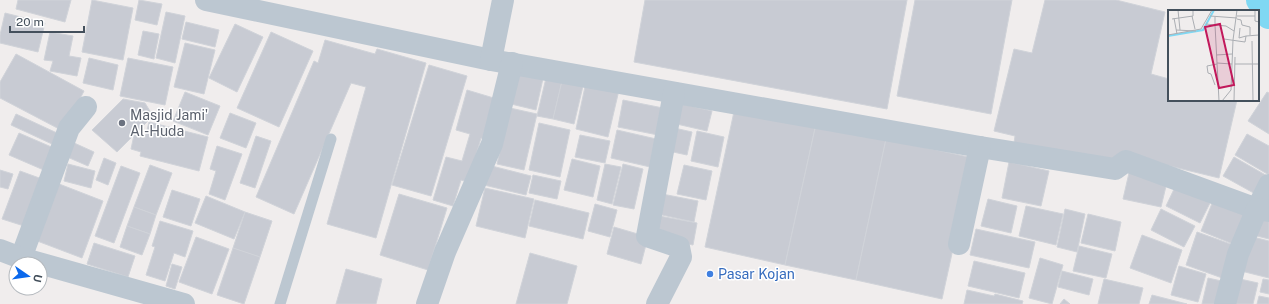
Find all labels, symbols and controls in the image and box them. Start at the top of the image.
scale bar [10,8,84,34]
inset map [1168,10,1259,101]
text: 20 m [16,15,44,29]
place label: Masjid Jami' Al-Huda [130,107,208,139]
marker: Masjid Jami' Al-Huda [117,118,127,128]
north arrow [8,256,48,296]
place label: Pasar Kojan [718,266,795,282]
marker: Pasar Kojan [705,269,715,279]
text: U [31,273,44,284]

